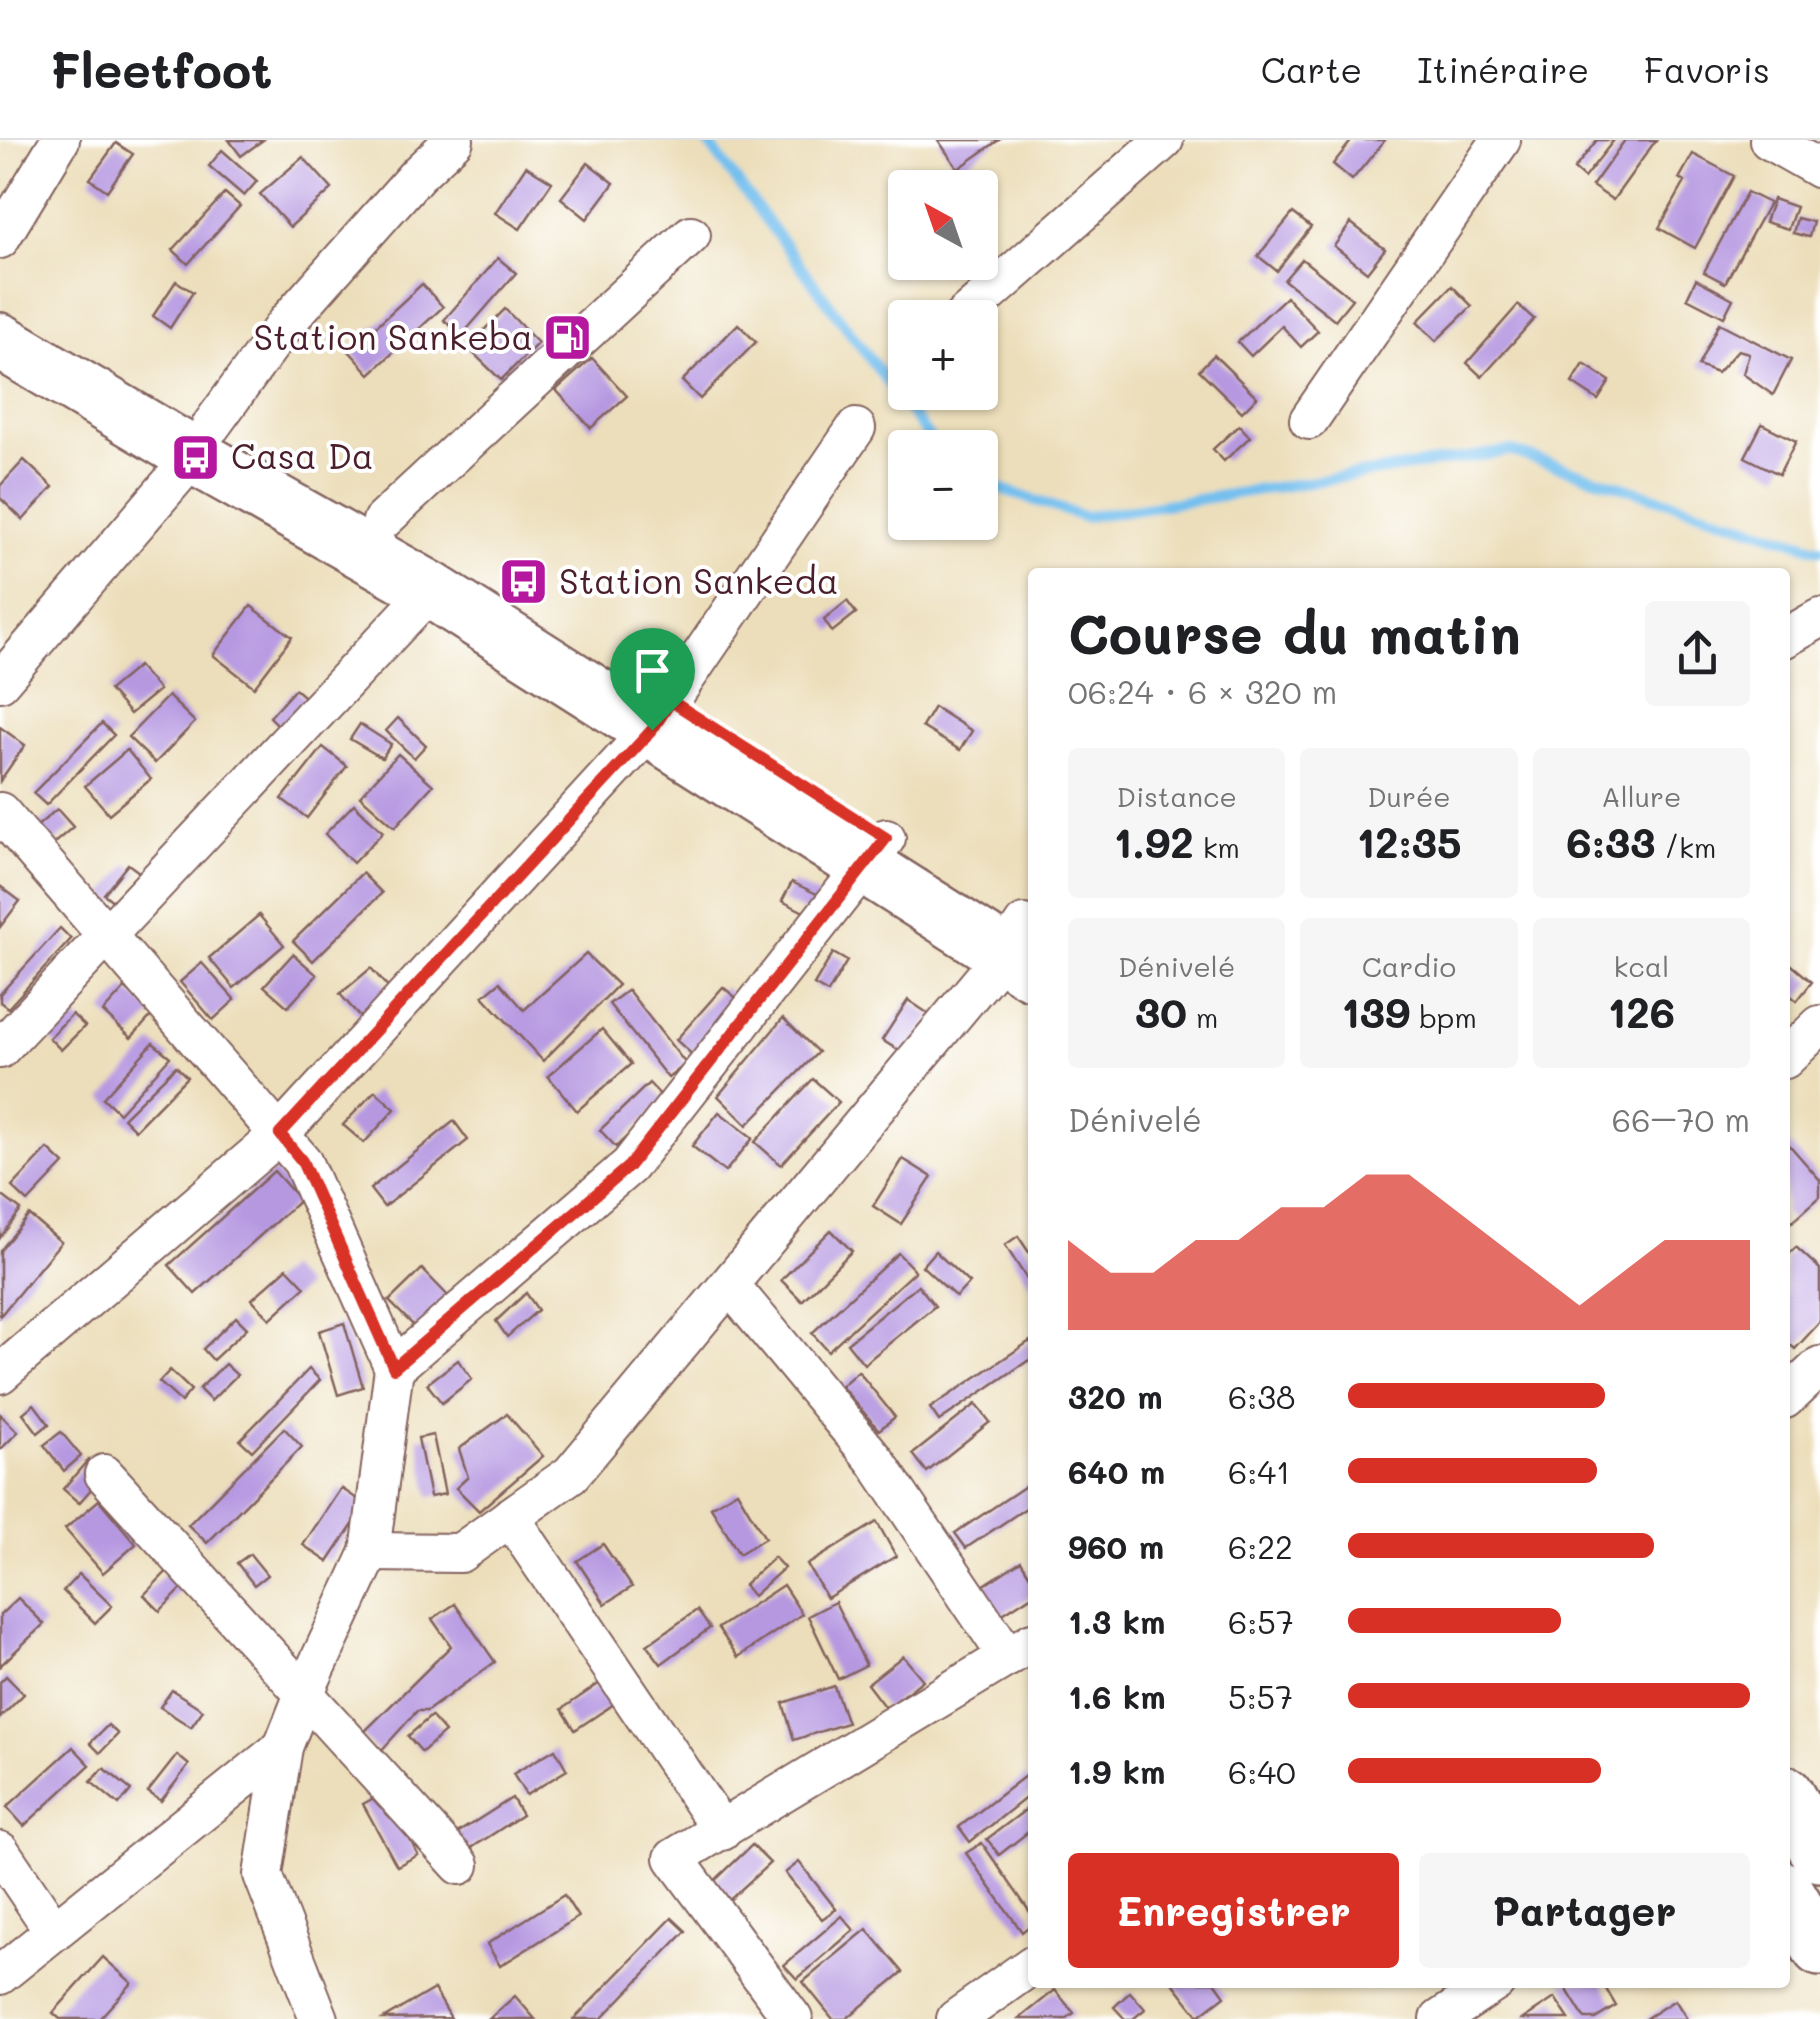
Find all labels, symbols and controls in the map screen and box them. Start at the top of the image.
text: Fleetfoot [50,38,272,100]
text: Carte [1261,46,1362,92]
text: Itinéraire [1417,46,1589,92]
text: Favoris [1644,46,1770,92]
north arrow [888,170,998,280]
map controls [888,170,998,540]
button: + [888,300,998,410]
fuel station icon: Station Sankeba [542,312,594,364]
place label: Station Sankeba [253,313,533,359]
button: − [888,430,998,540]
bus stop icon: Casa Da [170,431,222,483]
place label: Casa Da [231,432,374,478]
bus stop icon: Station Sankeda [498,556,550,608]
place label: Station Sankeda [559,557,839,603]
text: Course du matin [1068,596,1521,668]
button: share [1645,601,1750,706]
pin [610,628,695,731]
icon: arrive [625,643,680,698]
text: 06:24 · 6 × 320 m [1068,670,1337,712]
text: Distance [1116,778,1237,814]
text: Durée [1367,778,1451,814]
text: Allure [1601,778,1681,814]
text: 1.92 [1113,814,1194,869]
text: 12:35 [1356,814,1462,869]
text: 6:33 [1566,814,1655,869]
text: km [1194,829,1240,865]
text: /km [1655,829,1716,865]
text: Dénivelé [1118,948,1235,984]
text: Cardio [1362,948,1456,984]
text: kcal [1613,948,1669,984]
text: 30 [1135,984,1187,1039]
text: 139 [1341,984,1410,1039]
text: 126 [1608,984,1675,1039]
text: m [1187,999,1218,1035]
text: bpm [1410,999,1477,1035]
text: Dénivelé [1068,1098,1202,1140]
text: 66–70 m [1612,1098,1750,1140]
text: 320 m [1068,1375,1163,1417]
text: 6:38 [1228,1375,1295,1417]
text: 640 m [1068,1450,1165,1492]
text: 6:41 [1228,1450,1290,1492]
text: 960 m [1068,1525,1164,1567]
text: 6:22 [1228,1525,1293,1567]
text: 1.3 km [1068,1600,1165,1642]
text: 6:57 [1228,1600,1294,1642]
text: 1.6 km [1068,1675,1166,1717]
text: 5:57 [1228,1675,1293,1717]
text: 1.9 km [1068,1750,1165,1792]
text: 6:40 [1228,1750,1296,1792]
button: Enregistrer [1068,1853,1399,1968]
button: Partager [1419,1853,1750,1968]

